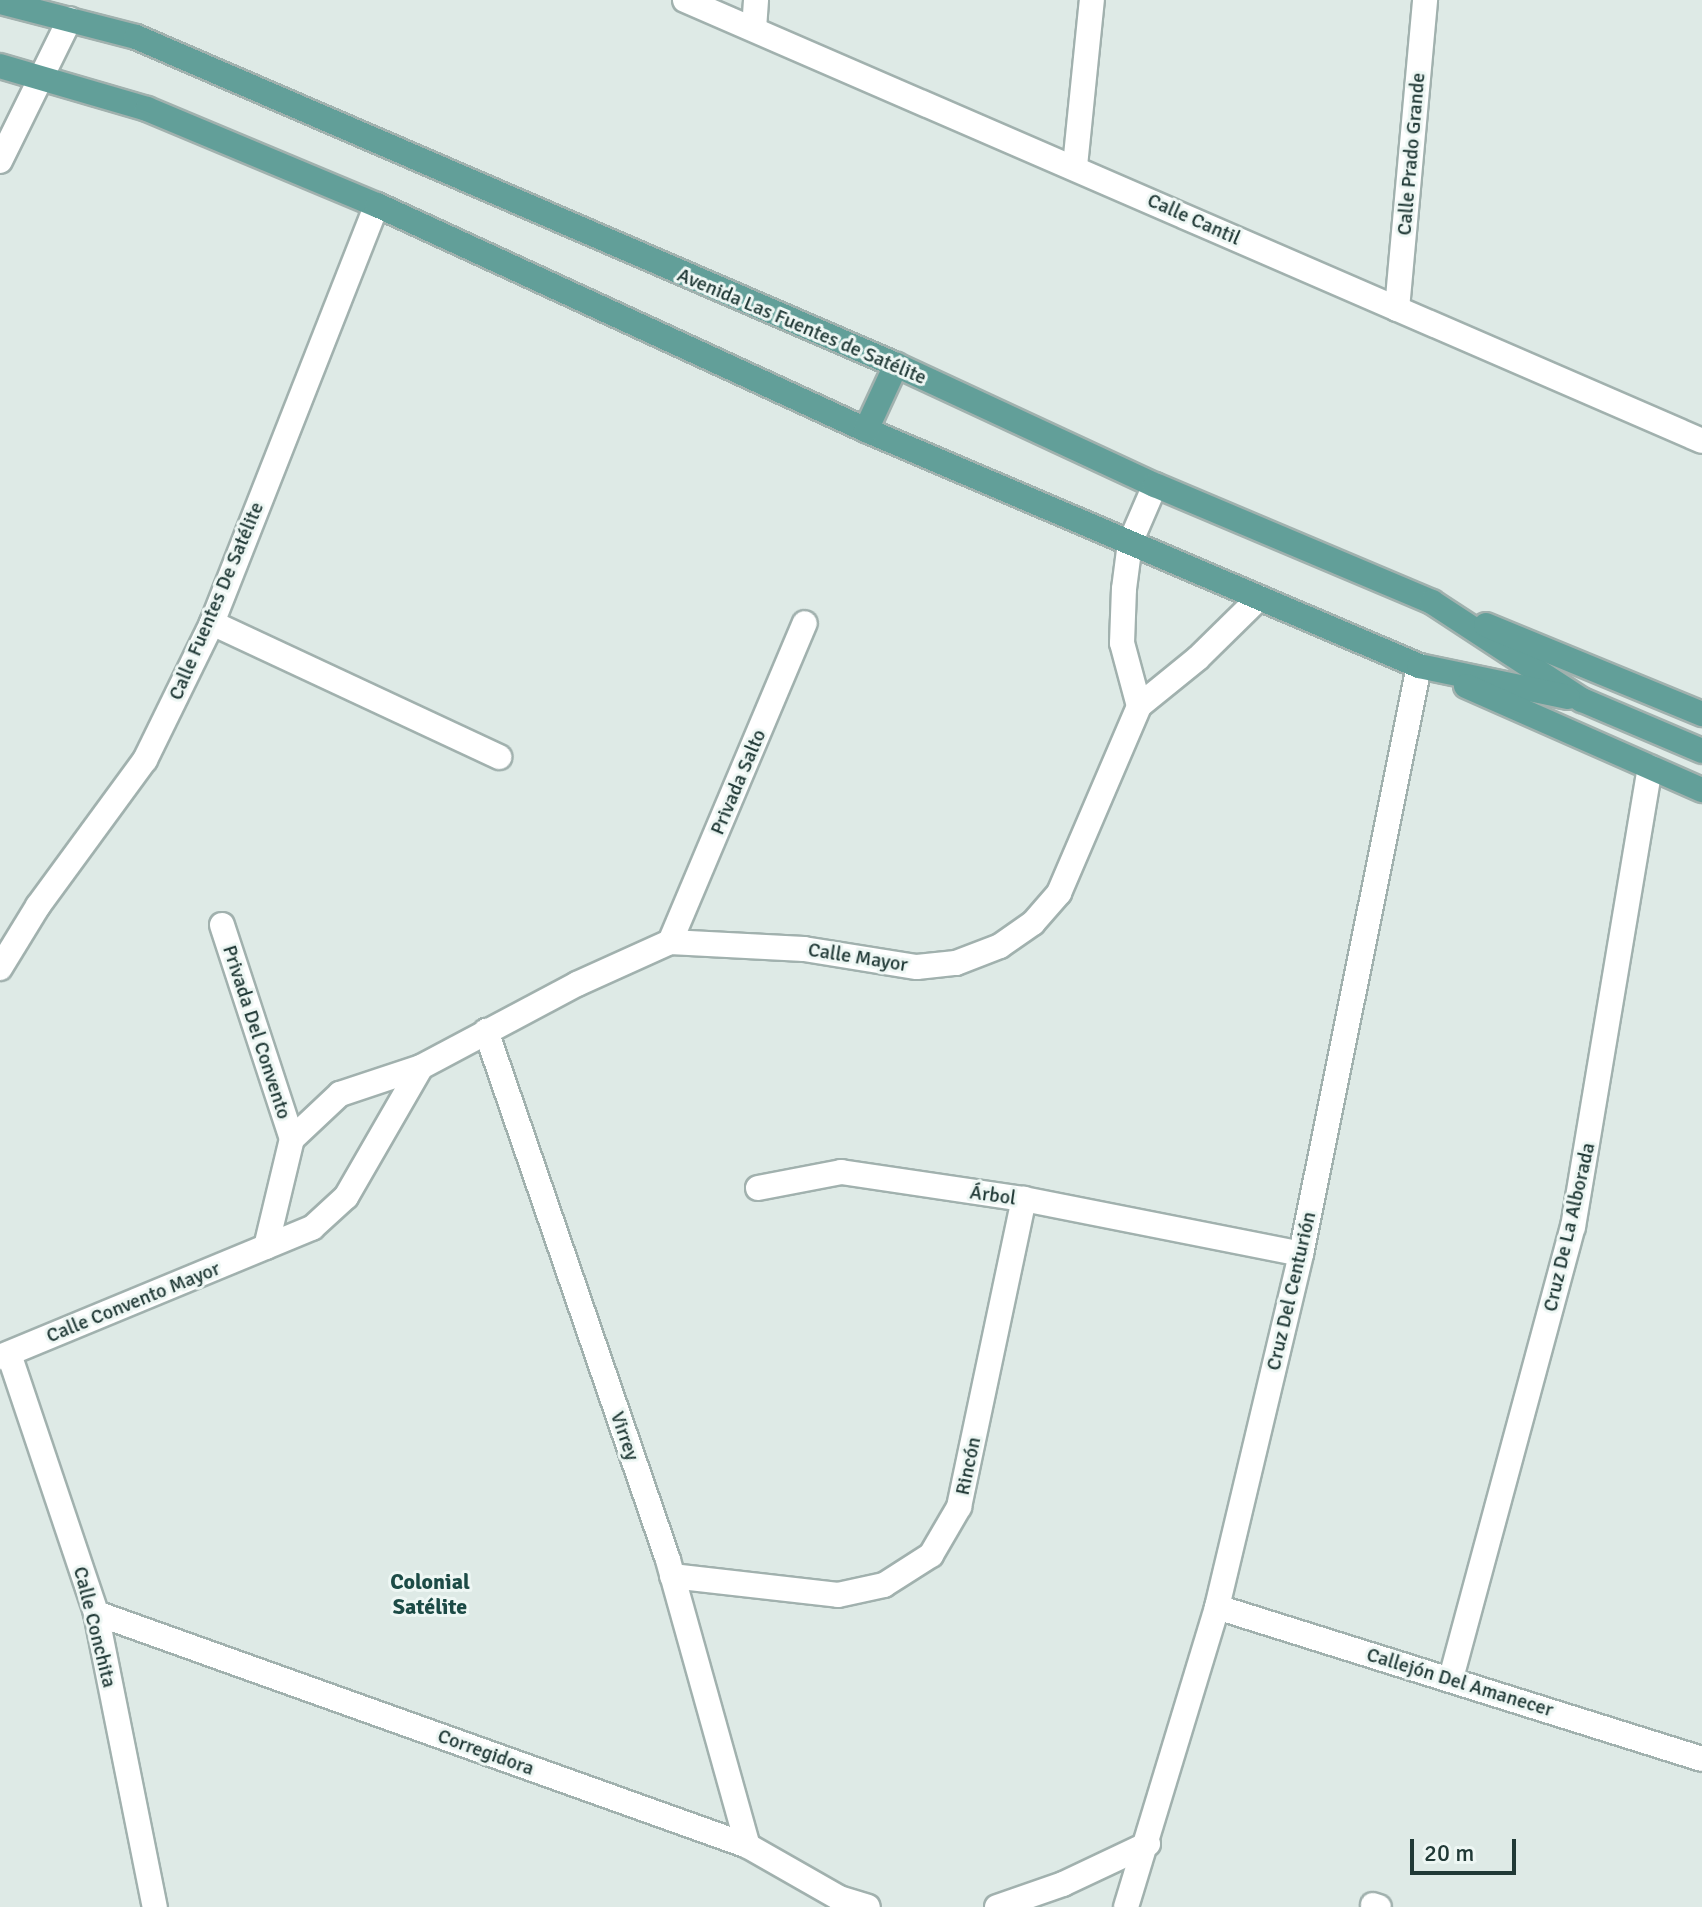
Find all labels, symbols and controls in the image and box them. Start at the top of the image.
street label: Calle Prado Grande [1392,72,1430,236]
street label: Calle Cantil [1144,188,1244,250]
street label: Avenida Las Fuentes de Satélite [674,263,930,389]
street label: Calle Fuentes De Satélite [163,498,269,704]
street label: Privada Salto [705,726,771,838]
street label: Calle Mayor [806,937,910,977]
street label: Privada Del Convento [218,942,296,1122]
street label: Cruz De La Alborada [1538,1140,1600,1314]
street label: Árbol [968,1180,1018,1210]
street label: Cruz Del Centurión [1261,1209,1321,1373]
street label: Calle Convento Mayor [43,1256,223,1348]
street label: Virrey [605,1408,645,1464]
street label: Rincón [950,1435,986,1497]
street label: Calle Conchita [68,1564,122,1690]
district label: Colonial Satélite [390,1568,470,1620]
street label: Callejón Del Amanecer [1364,1642,1556,1722]
street label: Corregidora [434,1723,538,1781]
scale bar [1414,1823,1520,1873]
text: 20 m [1424,1838,1474,1868]

